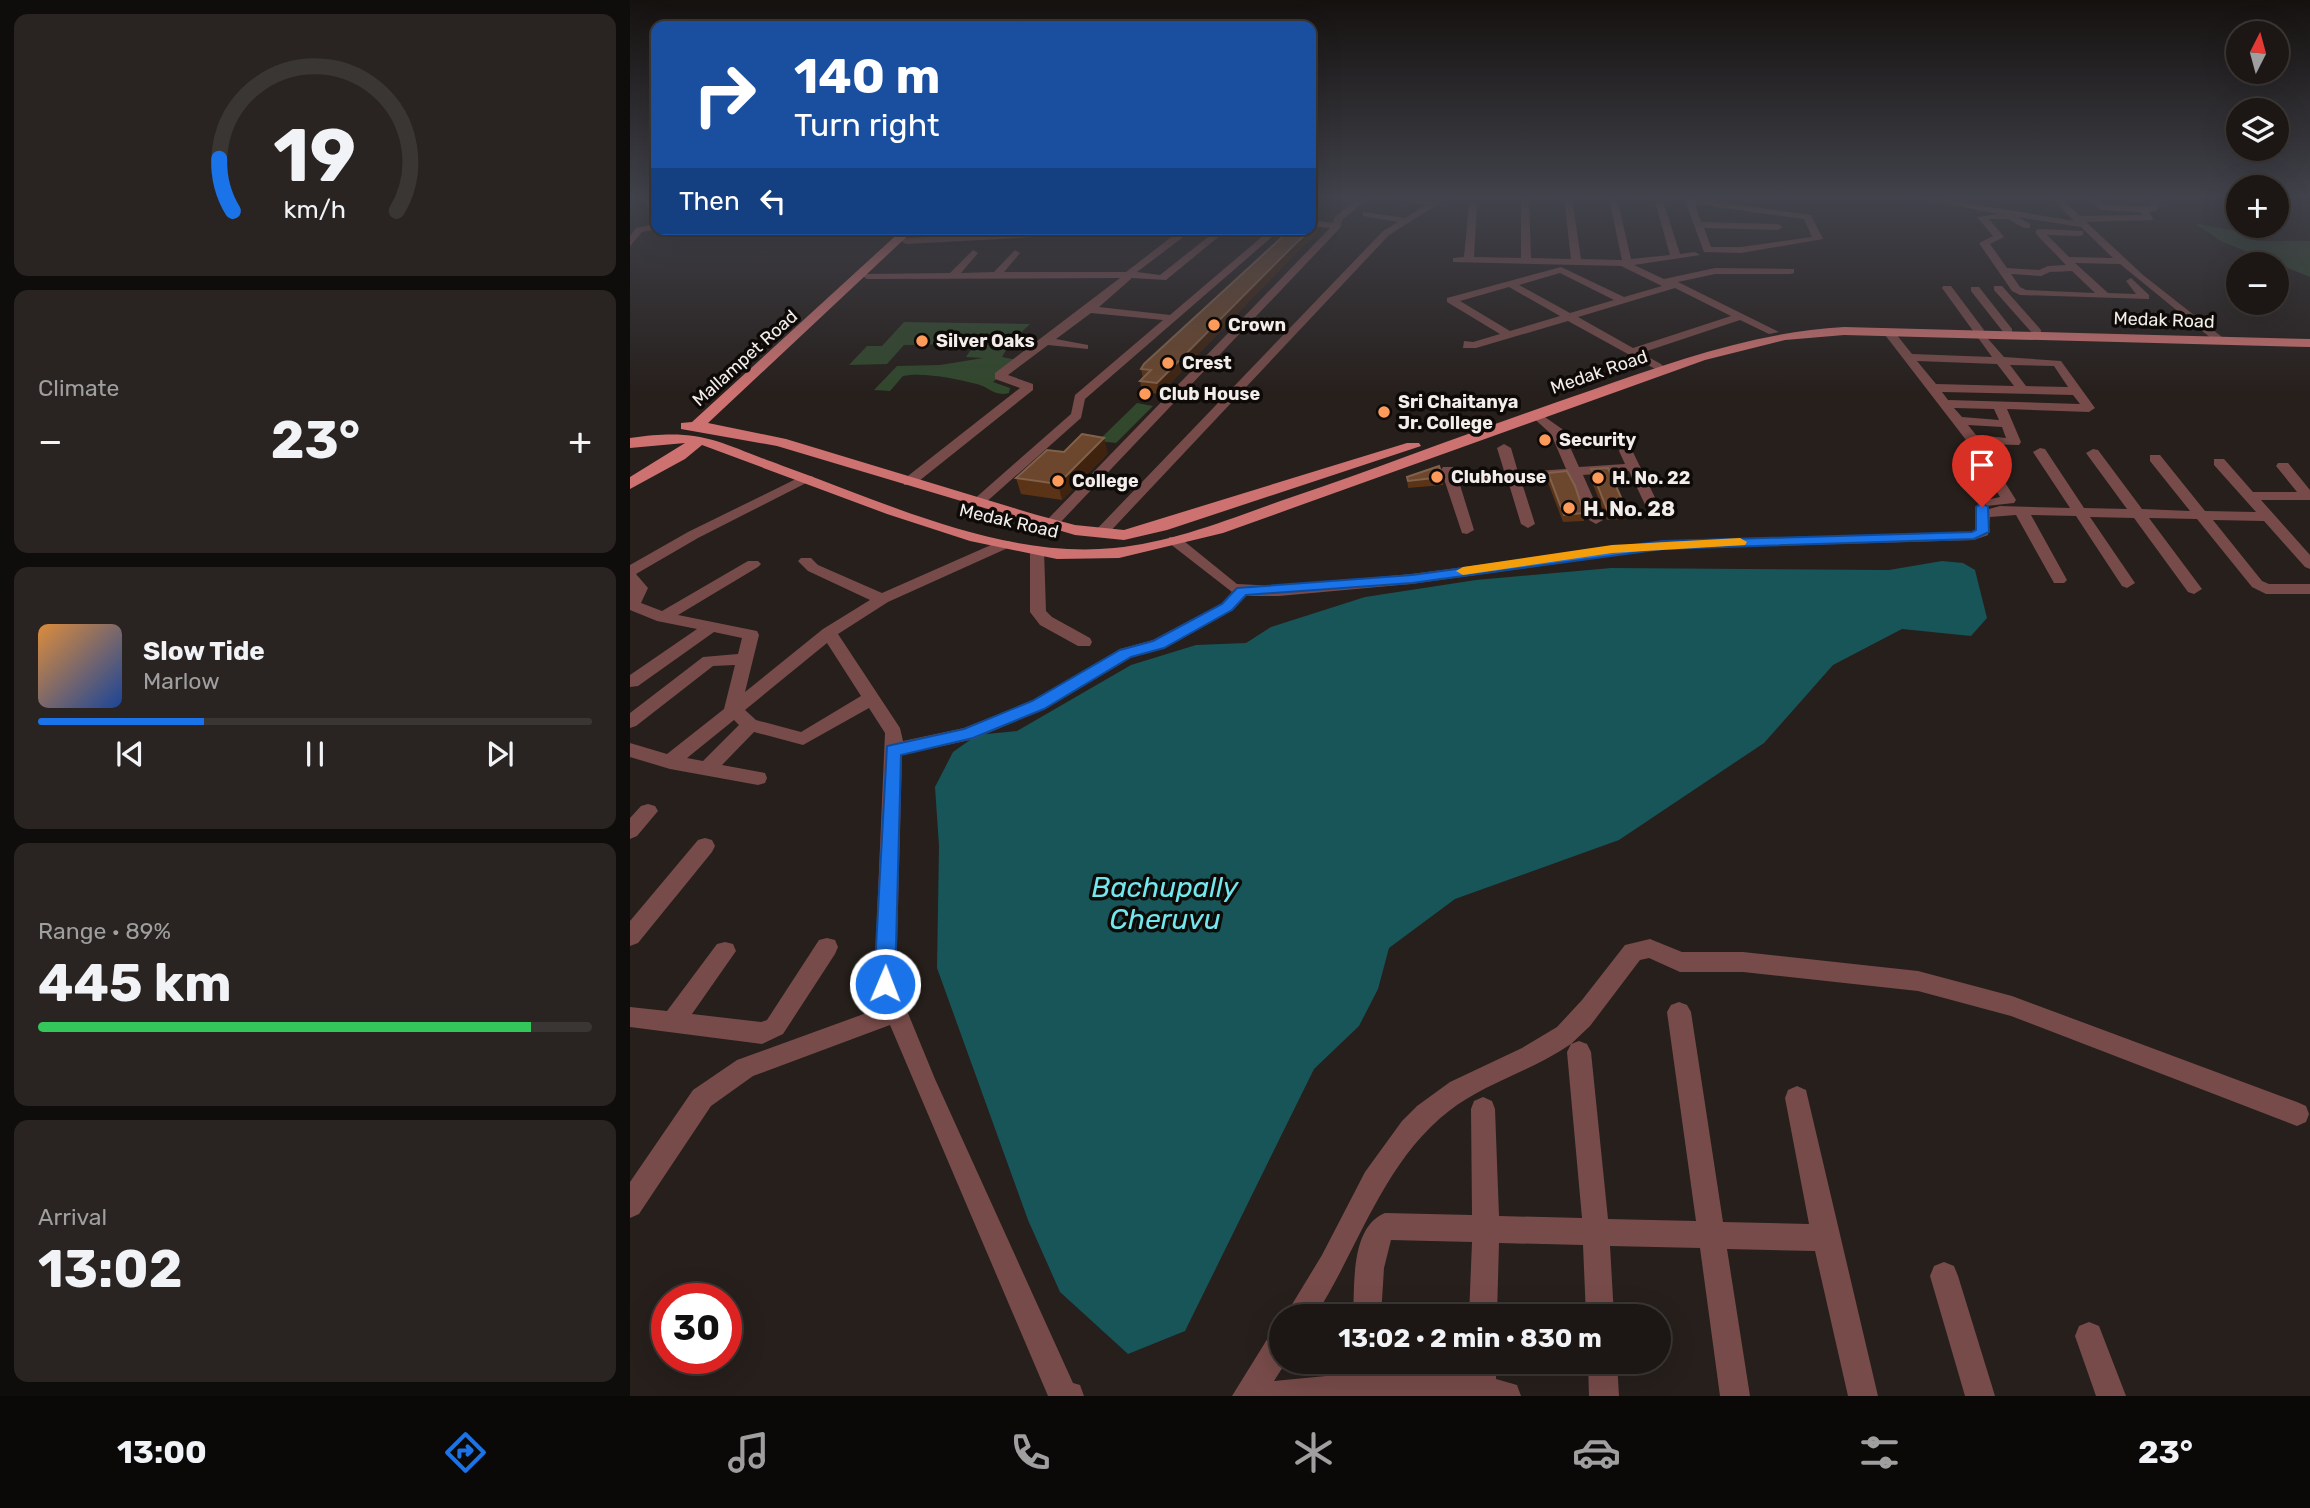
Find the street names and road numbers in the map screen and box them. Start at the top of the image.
street label: Mallampet Road [688,305,802,411]
street label: Medak Road [2113,307,2215,333]
street label: Medak Road [1548,345,1650,399]
street label: Medak Road [957,499,1061,543]

